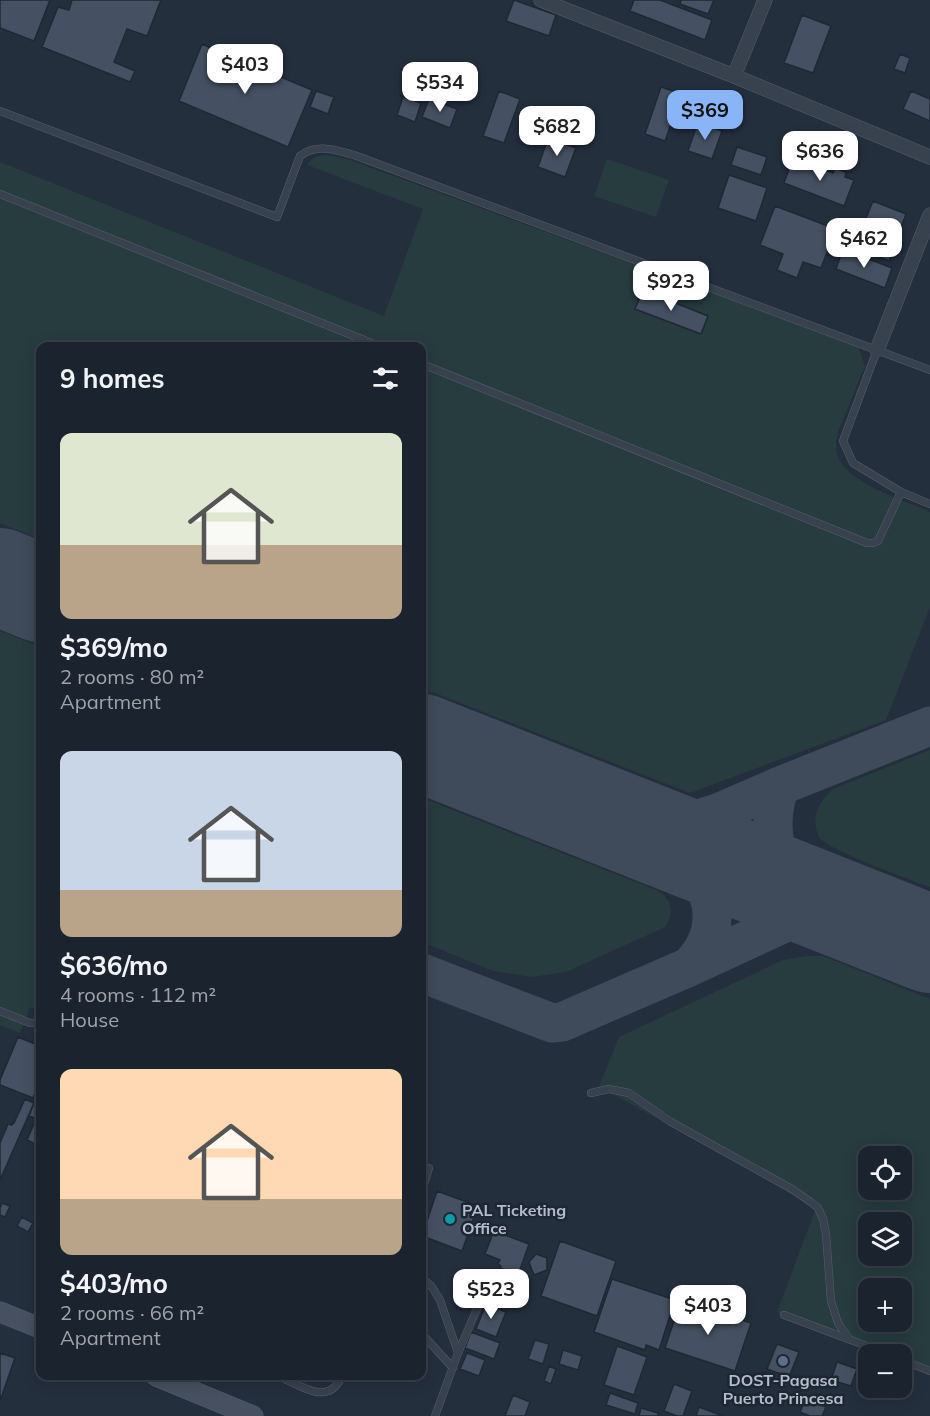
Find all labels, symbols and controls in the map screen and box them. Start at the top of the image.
pin: $403 [209,44,281,95]
text: $403 [221,51,269,76]
pin: $534 [404,62,476,113]
text: $534 [416,69,464,94]
pin: $369 [669,90,741,141]
text: $369 [681,97,729,122]
pin: $682 [521,106,593,157]
text: $682 [533,113,581,138]
pin: $636 [784,131,856,182]
text: $636 [796,138,844,163]
pin: $462 [828,218,900,269]
text: $462 [840,225,888,250]
pin: $923 [635,261,707,312]
text: $923 [647,268,695,293]
text: 9 homes [60,362,164,395]
icon: filters [369,362,402,395]
icon: home [177,472,285,580]
text: $369/mo [60,631,168,664]
text: 2 rooms · 80 m² [60,664,204,689]
text: Apartment [60,689,161,714]
icon: home [177,790,285,898]
text: $636/mo [60,949,168,982]
text: 4 rooms · 112 m² [60,982,216,1007]
text: House [60,1007,119,1032]
icon: home [177,1108,285,1216]
map controls [858,1146,912,1398]
button: locate [858,1146,912,1200]
place label: PAL Ticketing Office [462,1200,566,1238]
marker: PAL Ticketing Office [443,1212,457,1226]
button: layers [858,1212,912,1266]
text: $403/mo [60,1267,168,1300]
pin: $523 [455,1269,527,1320]
text: $523 [467,1276,515,1301]
button: + [858,1278,912,1332]
pin: $403 [672,1285,744,1336]
text: $403 [684,1292,732,1317]
text: 2 rooms · 66 m² [60,1300,204,1325]
text: Apartment [60,1325,161,1350]
button: − [858,1344,912,1398]
marker: DOST-Pagasa Puerto Princesa [776,1354,790,1368]
place label: DOST-Pagasa Puerto Princesa [723,1370,843,1408]

